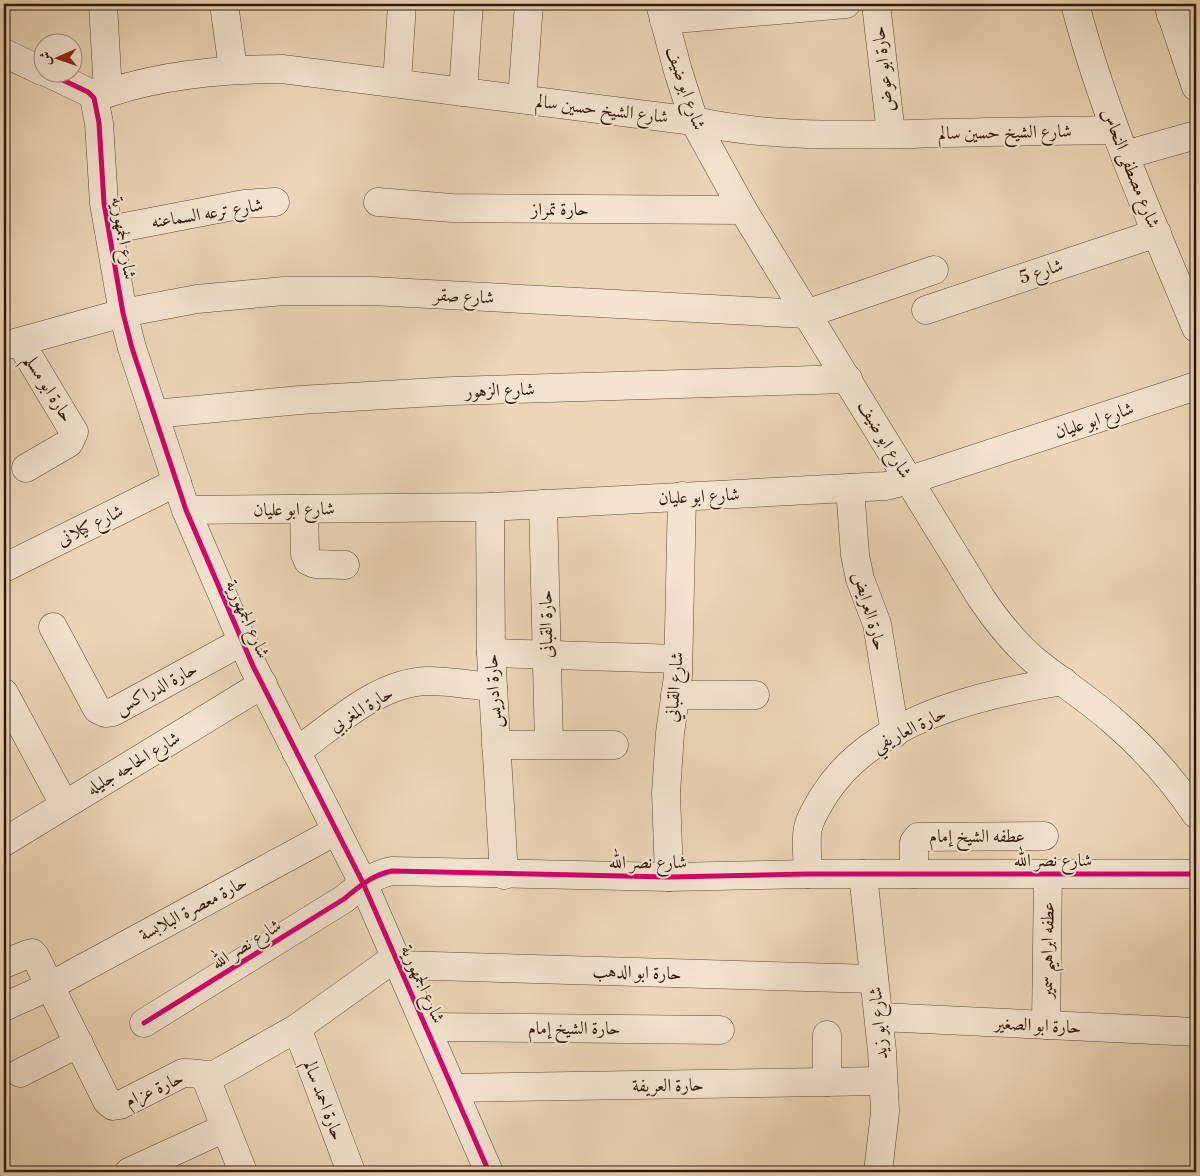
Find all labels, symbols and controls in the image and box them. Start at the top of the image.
street label: حارة ابو عوض [867,25,900,113]
north arrow [32,32,82,82]
street label: شارع ابو ضيف [658,43,711,134]
text: ش [37,51,55,66]
street label: شارع الشيخ حسين سالم [534,90,670,133]
street label: شارع مصطفى النحاس [1093,105,1165,233]
street label: شارع الشيخ حسين سالم [938,120,1072,149]
street label: شارع ترعه السماعنه [149,193,265,237]
street label: شارع الجمهورية [103,195,141,282]
street label: حارة تمراز [529,198,589,221]
street label: شارع 5 [1016,254,1067,292]
street label: شارع صقر [431,283,495,313]
street label: حارة ابو مسلم [14,350,78,430]
street label: شارع الزهور [463,378,535,406]
street label: شارع ابو ضيف [850,396,917,484]
street label: شارع ابو عليان [1052,397,1137,447]
street label: شارع ابو عليان [658,483,741,513]
street label: شارع ابو عليان [253,497,335,525]
street label: شارع كيلانى [53,500,128,554]
street label: حارة العرايض [847,569,892,653]
street label: شارع الجمهورية [217,576,275,663]
street label: حارة القبانى [534,590,559,658]
street label: شارع القباني [660,651,692,723]
street label: حارة ادريس [480,653,507,729]
street label: حارة الدراكس [111,657,201,720]
street label: حارة المغربي [325,681,399,740]
street label: حارة العاريفي [869,702,953,763]
street label: شارع الحاجه جليله [82,726,186,803]
street label: عطفه الشيخ إمام [929,825,1025,852]
street label: شارع نصر الله [1014,846,1092,875]
street label: شارع نصر الله [609,848,687,877]
street label: حارة معصرة البلابسة [135,870,251,947]
street label: عطفه ابراهيم سمير [1035,902,1066,1001]
street label: شارع نصر الله [205,911,287,977]
street label: شارع الجمهورية [392,941,450,1028]
street label: حارة ابو الدهب [592,959,682,986]
street label: شارع ابو زيد [864,986,896,1060]
street label: حارة ابو الصغير [992,1012,1082,1039]
street label: حارة الشيخ إمام [528,1017,620,1044]
street label: حارة احمد سالم [294,1057,349,1145]
street label: حارة عزام [121,1066,189,1116]
street label: حارة العريفة [632,1073,704,1098]

